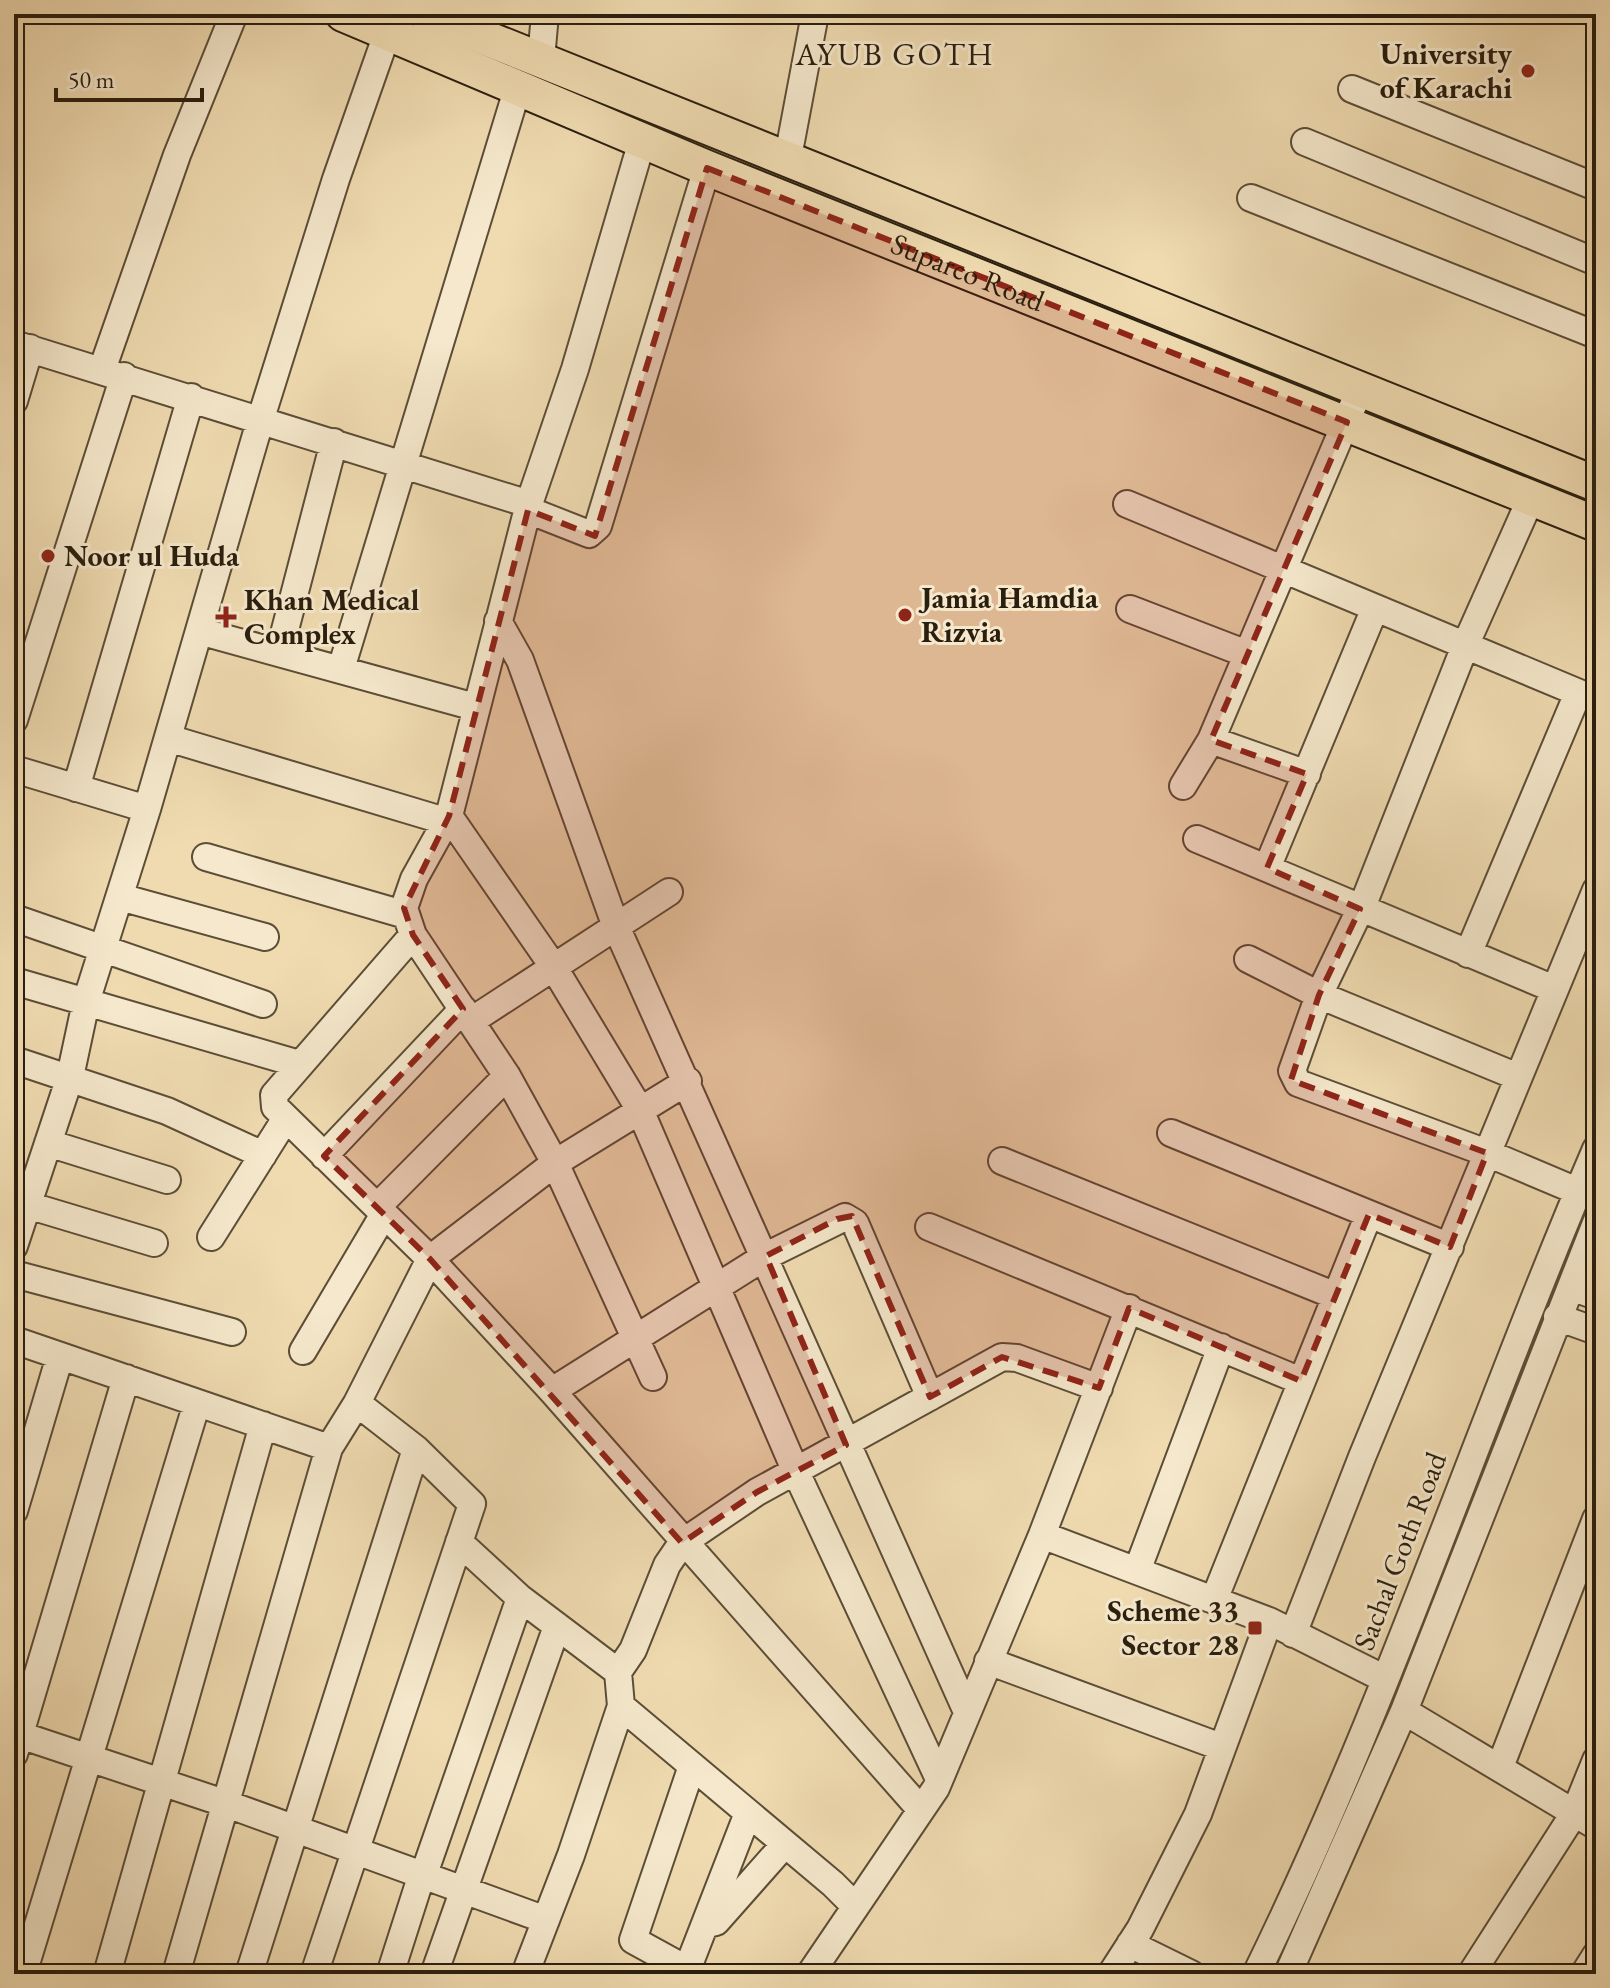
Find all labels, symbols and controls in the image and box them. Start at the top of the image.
district label: AYUB GOTH [794,33,995,75]
place label: University of Karachi [1380,34,1513,107]
scale bar [56,52,202,102]
marker: University of Karachi [1519,62,1537,80]
text: 50 m [68,64,115,95]
street label: Suparco Road [885,224,1051,320]
place label: Noor ul Huda [64,536,240,575]
marker: Noor ul Huda [39,547,57,565]
place label: Jamia Hamdia Rizvia [918,578,1099,651]
place label: Khan Medical Complex [244,580,420,653]
marker: Khan Medical Complex [215,606,237,628]
marker: Jamia Hamdia Rizvia [896,606,914,624]
street label: Sachal Goth Road [1344,1445,1456,1655]
place label: Scheme 33 Sector 28 [1107,1591,1239,1664]
marker: Scheme 33 Sector 28 [1246,1619,1264,1637]

